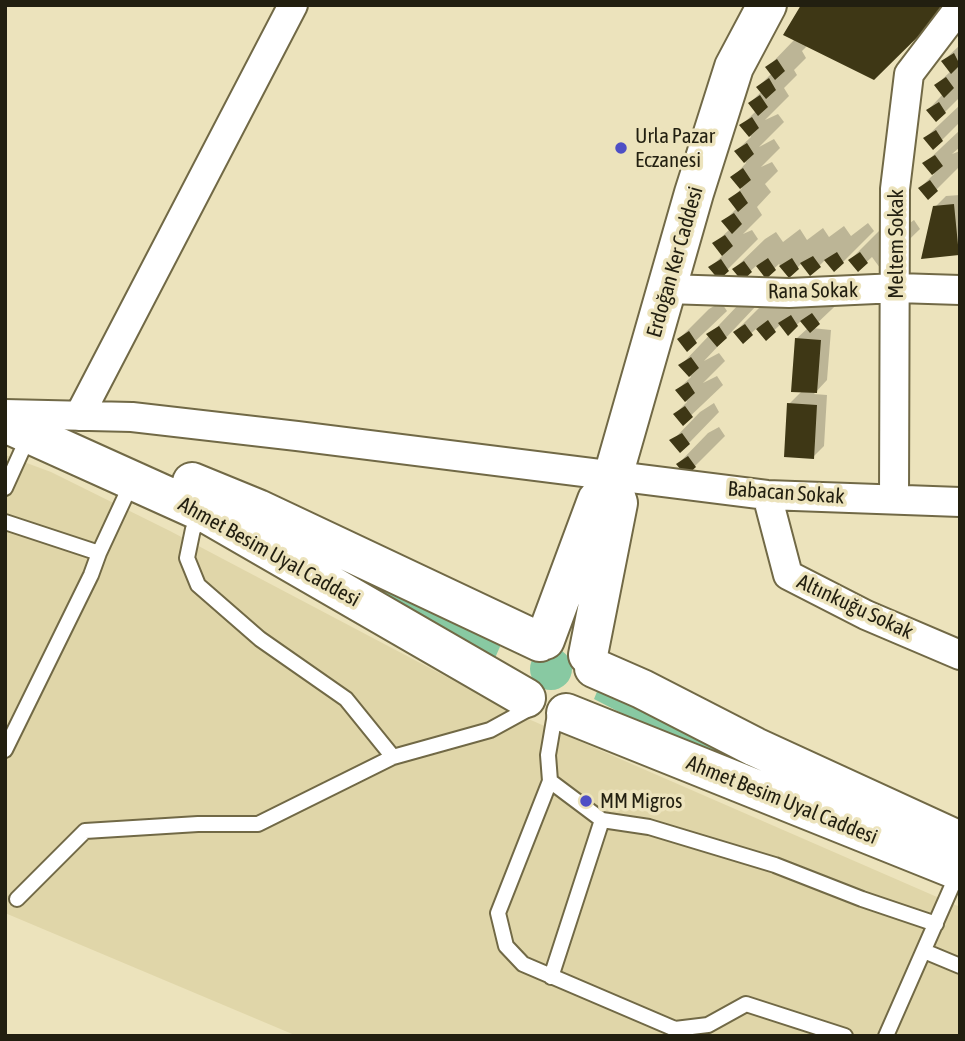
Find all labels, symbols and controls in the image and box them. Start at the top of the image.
place label: Urla Pazar Eczanesi [635,123,715,173]
marker: Urla Pazar Eczanesi [613,140,629,156]
street label: Erdoğan Ker Caddesi [641,184,709,340]
street label: Meltem Sokak [883,189,909,299]
street label: Rana Sokak [768,278,858,304]
street label: Babacan Sokak [727,476,845,510]
street label: Ahmet Besim Uyal Caddesi [174,492,364,612]
street label: Altınkuğu Sokak [793,569,917,645]
street label: Ahmet Besim Uyal Caddesi [683,750,881,850]
place label: MM Migros [600,788,682,814]
marker: MM Migros [578,793,594,809]

